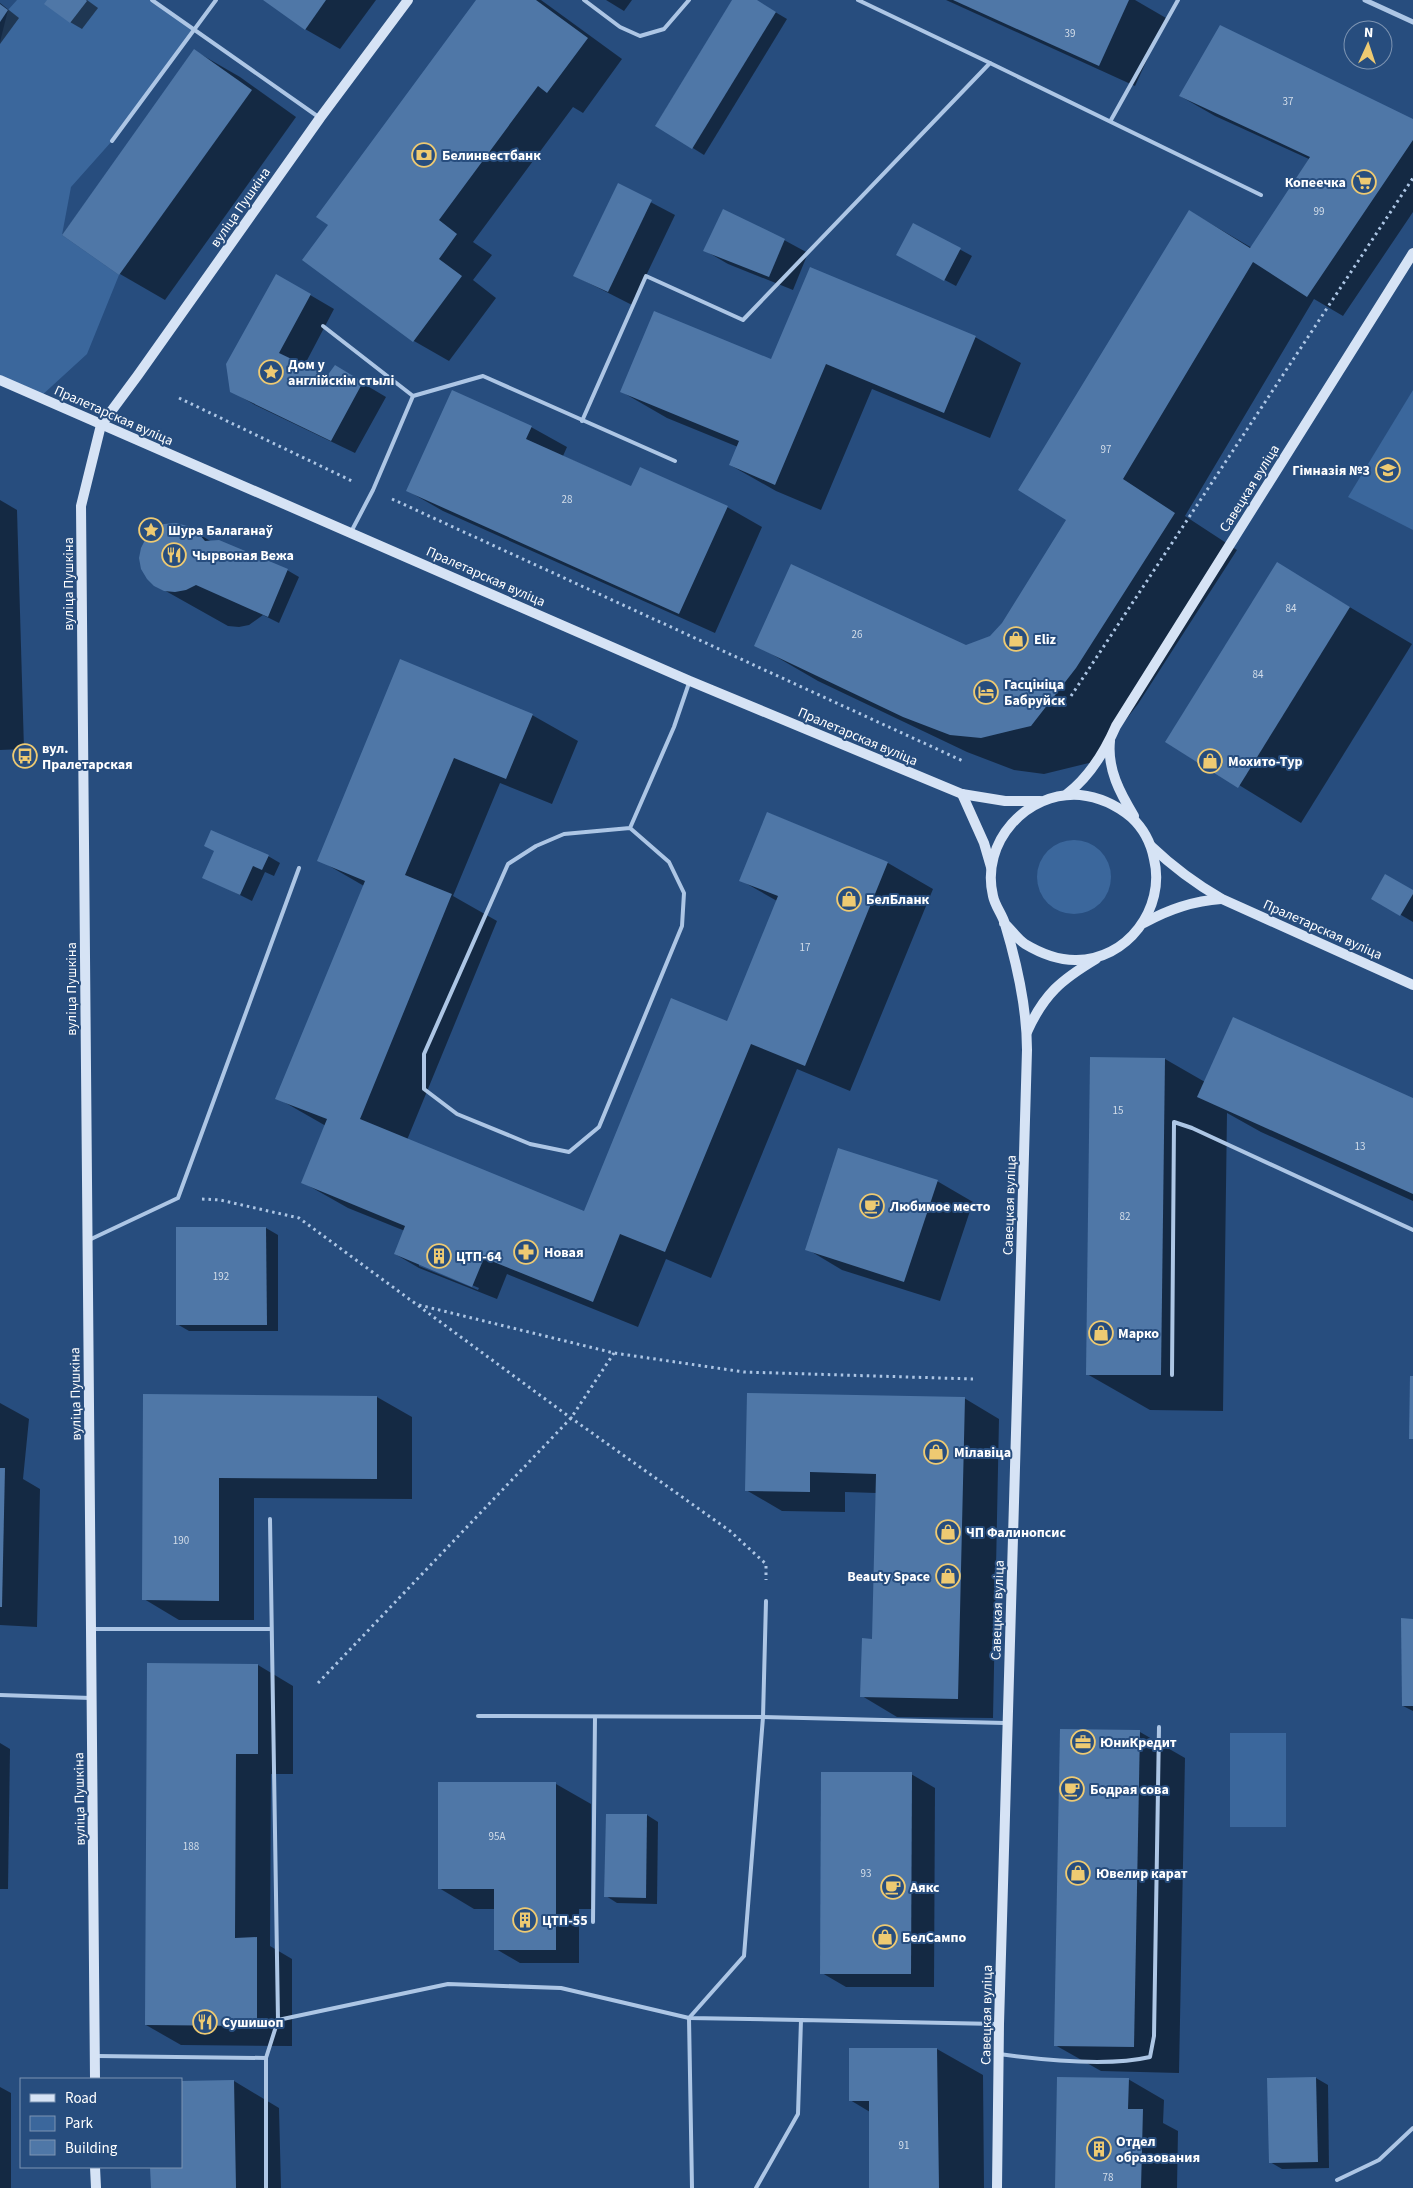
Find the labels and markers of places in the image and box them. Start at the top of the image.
bank icon: Белинвестбанк [411,142,437,168]
place label: Белинвестбанк [442,146,541,166]
supermarket icon: Копеечка [1351,169,1377,195]
place label: Копеечка [1285,173,1346,193]
place label: Дом у англійскім стылі [288,355,395,391]
place icon: Дом у англійскім стылі [258,359,284,385]
school or university icon: Гімназія №3 [1375,457,1401,483]
place label: Гімназія №3 [1292,461,1370,481]
place icon: Шура Балаганаў [138,517,164,543]
place label: Шура Балаганаў [168,521,274,541]
restaurant icon: Чырвоная Вежа [161,542,187,568]
place label: Чырвоная Вежа [192,546,294,566]
shop icon: Eliz [1003,626,1029,652]
place label: Eliz [1034,630,1057,650]
place label: Гасцініца Бабруйск [1004,675,1066,711]
hotel icon: Гасцініца Бабруйск [973,679,999,705]
place label: вул. Пралетарская [42,739,133,775]
bus stop icon: вул. Пралетарская [12,743,38,769]
shop icon: Мохито-Тур [1197,748,1223,774]
place label: Мохито-Тур [1228,752,1302,772]
shop icon: БелБланк [836,886,862,912]
place label: БелБланк [866,890,930,910]
cafe icon: Любимое место [859,1193,885,1219]
place label: Любимое место [889,1197,991,1217]
pharmacy icon: Новая [513,1239,539,1265]
building icon: ЦТП-64 [426,1243,452,1269]
place label: Новая [544,1243,584,1263]
place label: ЦТП-64 [456,1247,502,1267]
shop icon: Марко [1088,1320,1114,1346]
place label: Марко [1118,1324,1159,1344]
shop icon: Мiлавiца [923,1439,949,1465]
place label: Мiлавiца [954,1443,1011,1463]
shop icon: ЧП Фалинопсис [935,1519,961,1545]
place label: ЧП Фалинопсис [966,1523,1067,1543]
shop icon: Beauty Space [935,1563,961,1589]
place label: Beauty Space [847,1567,930,1587]
office icon: ЮниКредит [1070,1729,1096,1755]
place label: ЮниКредит [1100,1733,1177,1753]
cafe icon: Бодрая сова [1059,1776,1085,1802]
place label: Бодрая сова [1090,1780,1169,1800]
shop icon: Ювелир карат [1065,1860,1091,1886]
place label: Ювелир карат [1096,1864,1188,1884]
cafe icon: Аякс [880,1874,906,1900]
place label: Аякс [909,1878,940,1898]
building icon: ЦТП-55 [512,1907,538,1933]
place label: ЦТП-55 [542,1911,588,1931]
shop icon: БелСампо [872,1924,898,1950]
place label: БелСампо [902,1928,966,1948]
restaurant icon: Сушишоп [192,2009,218,2035]
place label: Сушишоп [222,2013,284,2033]
place label: Отдел образования [1116,2132,1200,2168]
building icon: Отдел образования [1086,2136,1112,2162]

